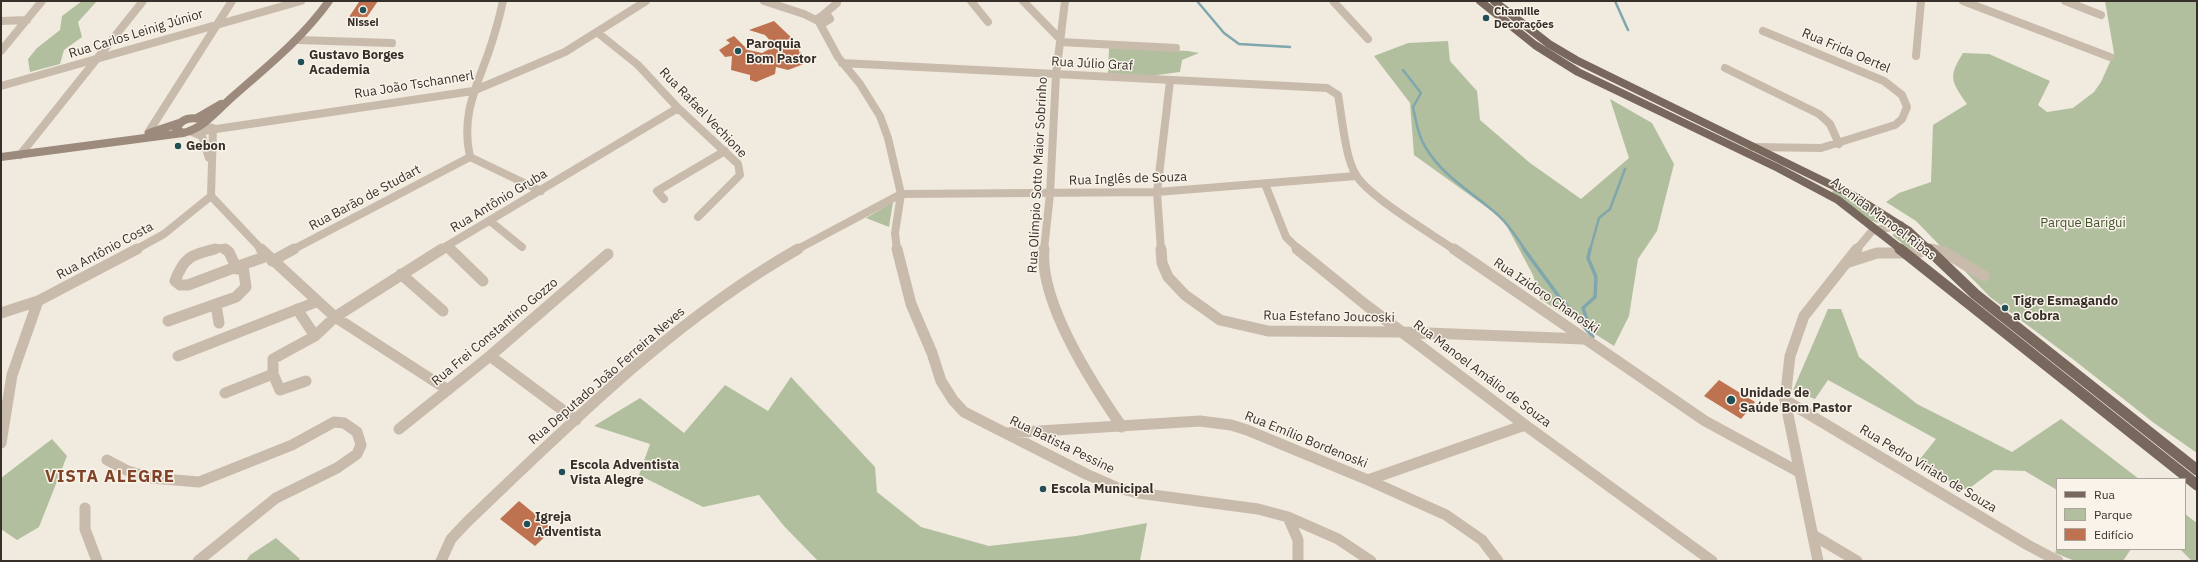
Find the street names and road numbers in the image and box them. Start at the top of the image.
street label: Rua Carlos Leinig Júnior [67,6,205,62]
street label: Rua Frida Oertel [1799,25,1893,77]
street label: Rua Júlio Graf [1051,54,1133,74]
street label: Rua Rafael Vechione [656,65,750,161]
street label: Rua João Tschannerl [353,68,475,102]
street label: Rua Olímpio Sotto Maior Sobrinho [1025,76,1051,274]
street label: Rua Barão de Studart [306,162,424,234]
street label: Rua Antônio Gruba [448,166,550,236]
street label: Rua Inglês de Souza [1069,169,1187,189]
street label: Avenida Manoel Ribas [1827,174,1939,264]
street label: Rua Antônio Costa [54,219,156,283]
street label: Rua Izidoro Chanoski [1490,255,1602,337]
street label: Rua Frei Constantino Gozzo [429,275,561,389]
street label: Rua Deputado João Ferreira Neves [526,304,688,448]
street label: Rua Estefano Joucoski [1263,308,1395,326]
street label: Rua Manoel Amálio de Souza [1410,317,1554,431]
street label: Rua Emílio Bordenoski [1242,408,1370,472]
street label: Rua Batista Pessine [1007,413,1117,477]
street label: Rua Pedro Viriato de Souza [1857,422,1999,516]

